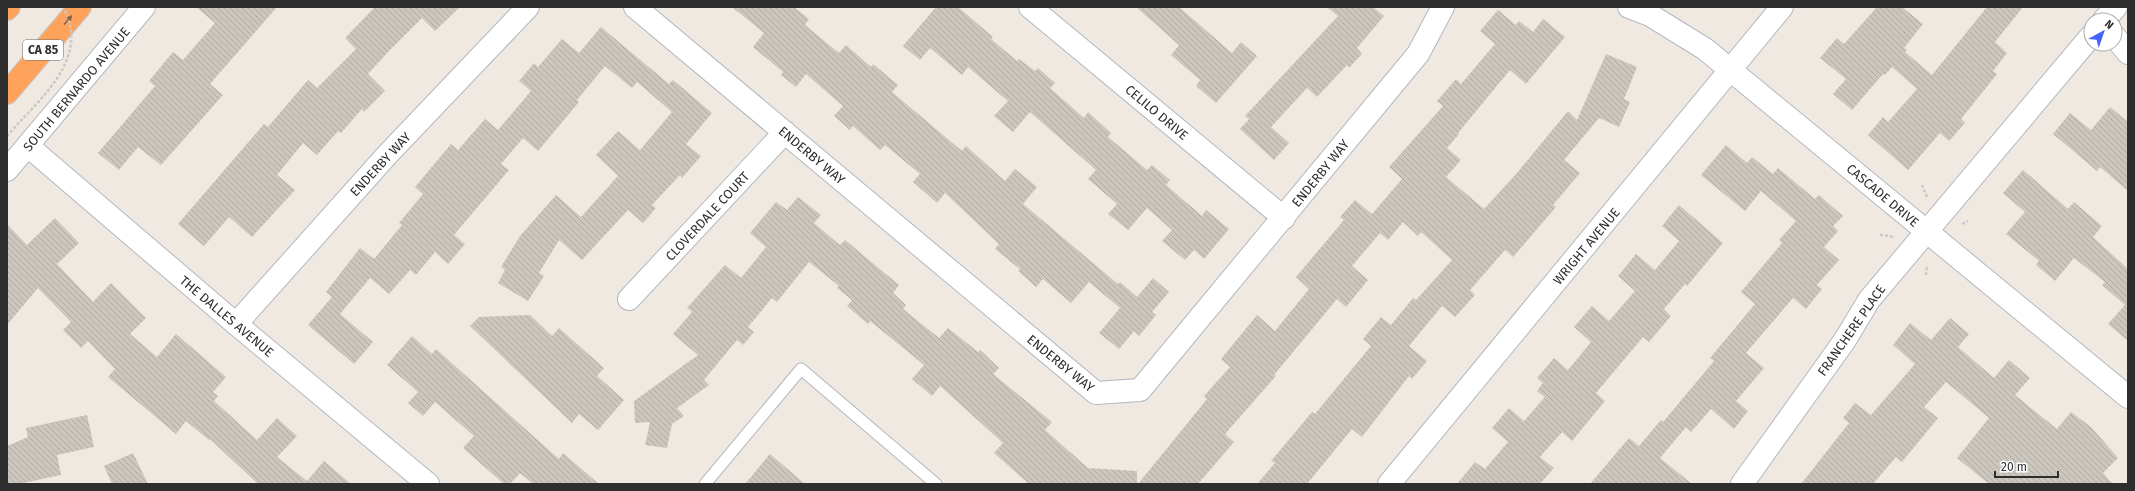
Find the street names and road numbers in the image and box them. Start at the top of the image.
street label: SOUTH BERNARDO AVENUE [20,24,133,154]
road number: CA 85 [23,40,63,60]
street label: CELILO DRIVE [1122,82,1191,143]
street label: ENDERBY WAY [775,123,849,188]
street label: ENDERBY WAY [347,129,414,199]
street label: ENDERBY WAY [1289,136,1353,210]
street label: CASCADE DRIVE [1844,161,1922,230]
street label: CLOVERDALE COURT [662,169,752,264]
street label: WRIGHT AVENUE [1550,205,1623,288]
street label: THE DALLES AVENUE [177,273,277,360]
street label: FRANCHERE PLACE [1814,282,1888,379]
street label: ENDERBY WAY [1024,332,1098,396]

